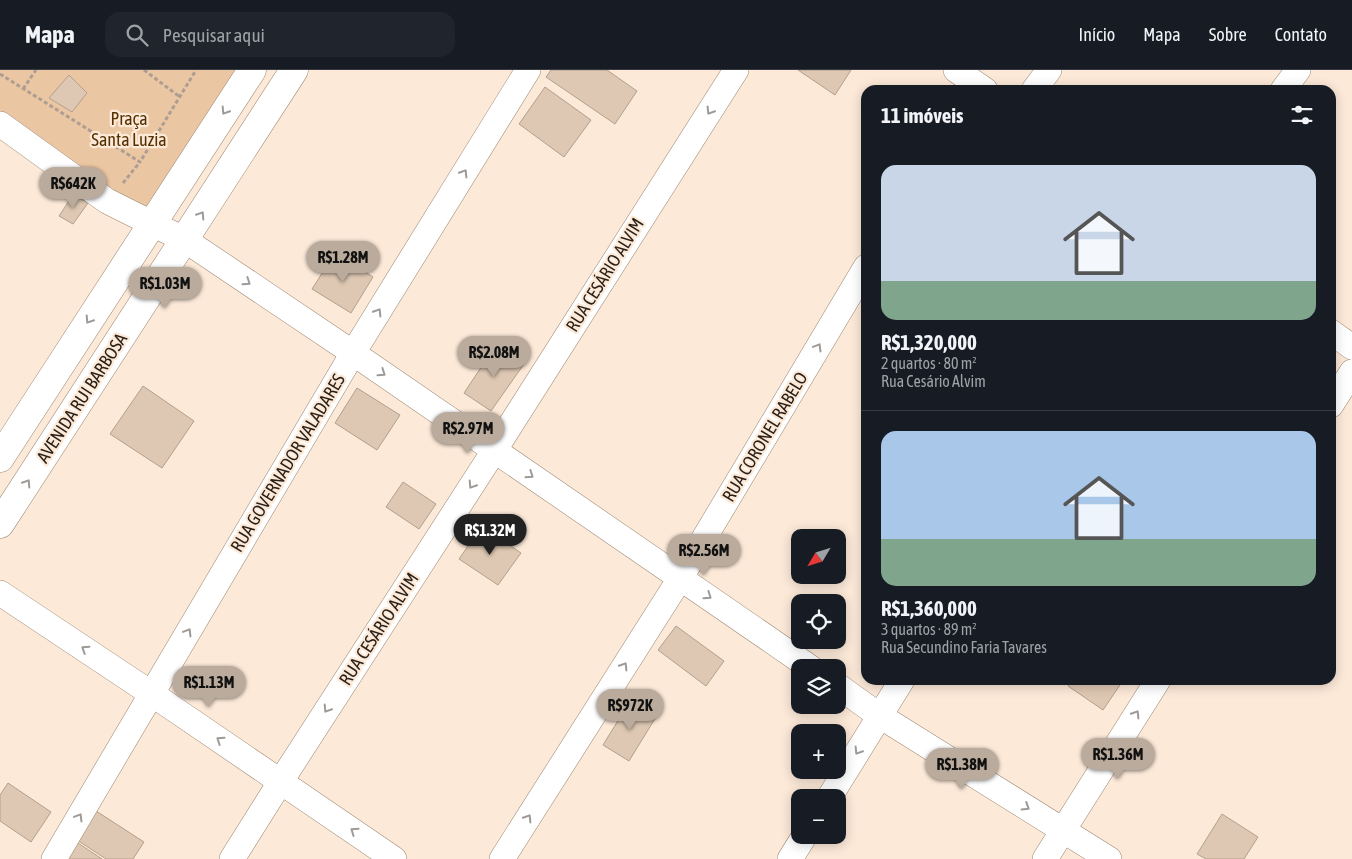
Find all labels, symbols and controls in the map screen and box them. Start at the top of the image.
search box [105,12,455,57]
text: Mapa [25,21,75,48]
icon: search [123,21,151,49]
text: Pesquisar aqui [163,24,265,46]
text: Início [1079,24,1115,45]
text: Mapa [1143,24,1181,45]
text: Sobre [1209,24,1247,45]
text: Contato [1275,24,1327,45]
icon: filters [1288,101,1316,129]
text: 11 imóveis [881,103,963,127]
one-way arrow [222,106,232,115]
one-way arrow [706,106,716,115]
park label: Praça Santa Luzia [91,108,167,150]
pin: R$642K [32,166,114,209]
one-way arrow [457,170,467,179]
text: R$642K [50,174,96,192]
icon: home [1054,198,1144,288]
one-way arrow [195,211,204,221]
street label: RUA CESÁRIO ALVIM [561,214,648,335]
pin: R$1.28M [297,240,389,283]
text: R$1.28M [318,248,368,266]
pin: R$1.03M [119,266,211,309]
text: R$1.03M [140,274,190,292]
one-way arrow [241,276,251,285]
one-way arrow [372,308,382,317]
one-way arrow [86,315,95,324]
street label: AVENIDA RUI BARBOSA [32,329,131,466]
text: R$1,320,000 [881,330,977,354]
pin: R$2.08M [448,336,540,378]
text: R$2.08M [469,343,519,361]
one-way arrow [812,344,822,353]
text: 2 quartos · 80 m² [881,354,977,372]
one-way arrow [376,367,385,376]
street label: RUA CORONEL RABELO [718,368,812,505]
street label: RUA GOVERNADOR VALADARES [226,370,349,556]
text: Rua Cesário Alvim [881,372,986,390]
pin: R$2.97M [422,412,514,454]
text: R$2.97M [443,419,493,437]
icon: home [1054,463,1144,553]
one-way arrow [524,469,534,478]
one-way arrow [469,479,478,488]
one-way arrow [20,480,30,489]
pin: R$1.32M [444,514,536,556]
text: R$1.32M [465,521,515,539]
north arrow [791,529,846,584]
map controls [791,529,846,844]
pin: R$2.56M [658,534,750,576]
text: R$2.56M [679,541,729,559]
street label: RUA CESÁRIO ALVIM [334,569,423,689]
one-way arrow [703,589,712,599]
button: locate [791,594,846,649]
text: R$1,360,000 [881,596,977,620]
text: 3 quartos · 89 m² [881,620,977,638]
one-way arrow [182,628,192,637]
text: Rua Secundino Faria Tavares [881,638,1047,656]
one-way arrow [81,646,90,656]
button: layers [791,659,846,714]
one-way arrow [618,662,628,671]
pin: R$1.13M [163,666,255,708]
text: R$1.13M [184,673,234,691]
pin: R$972K [589,688,671,731]
text: R$972K [607,696,653,714]
one-way arrow [324,704,333,713]
one-way arrow [1130,711,1140,720]
button: + [791,724,846,779]
one-way arrow [216,737,225,746]
pin: R$1.36M [1072,738,1164,780]
text: R$1.36M [1093,745,1143,763]
one-way arrow [855,746,864,755]
pin: R$1.38M [916,748,1008,790]
text: R$1.38M [937,755,987,773]
button: − [791,789,846,844]
one-way arrow [1020,801,1029,810]
one-way arrow [72,814,82,823]
one-way arrow [522,814,532,823]
one-way arrow [350,828,360,837]

